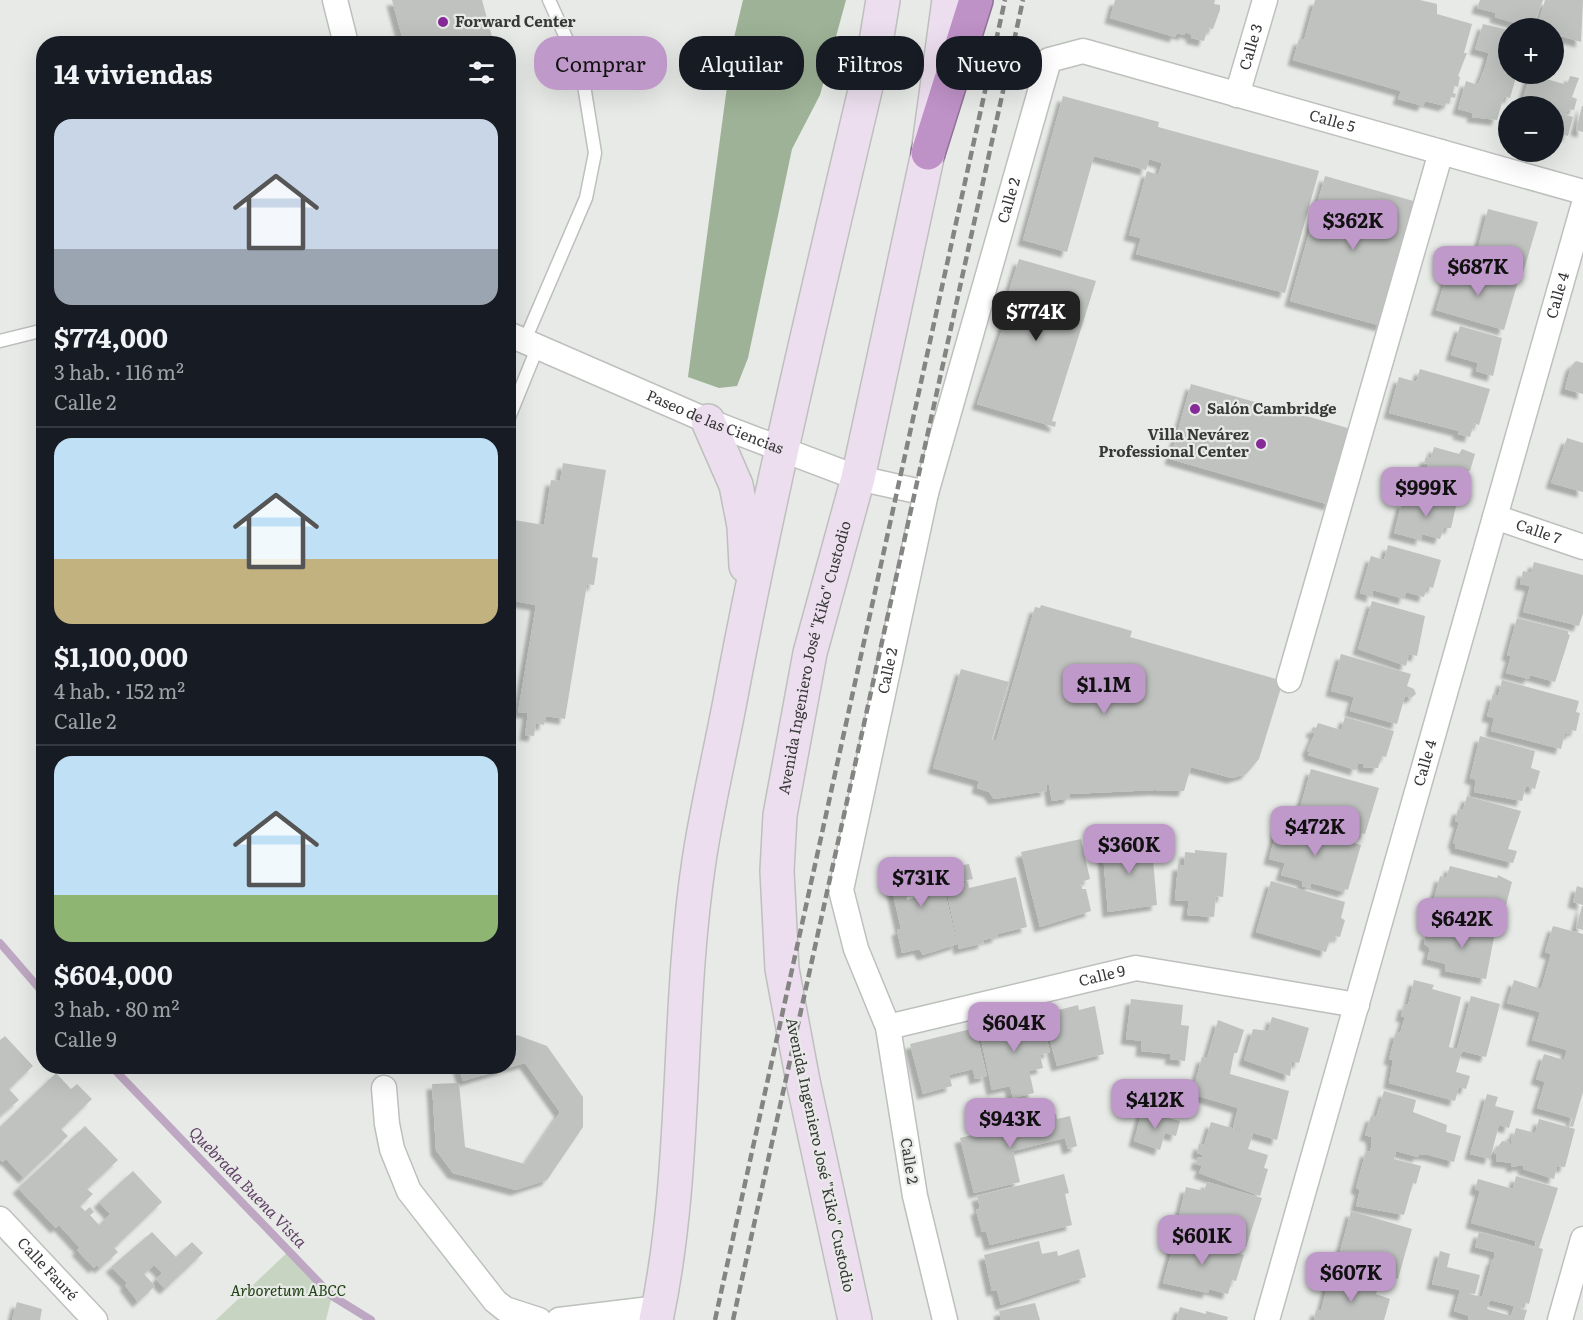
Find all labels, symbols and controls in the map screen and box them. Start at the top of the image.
place label: Forward Center [455,9,576,32]
marker: Forward Center [436,15,450,29]
map controls [1498,18,1564,162]
button: + [1498,18,1564,84]
street label: Calle 3 [1232,21,1267,73]
chip: Comprar [534,36,667,90]
chip: Alquilar [679,36,804,90]
chip: Filtros [816,36,924,90]
chip: Nuevo [936,36,1042,90]
text: 14 viviendas [54,53,213,92]
icon: filters [465,56,498,89]
button: − [1498,96,1564,162]
street label: Calle 5 [1307,102,1358,137]
icon: home [222,158,330,266]
street label: Calle 2 [990,174,1025,226]
pin: $362K [1311,200,1395,251]
text: $362K [1322,204,1384,234]
pin: $687K [1436,246,1520,297]
text: $687K [1447,250,1509,280]
street label: Calle 4 [1539,269,1574,321]
pin: $774K [994,291,1078,342]
text: $774K [1006,295,1066,325]
text: $774,000 [54,317,168,356]
text: 3 hab. · 116 m² [54,356,184,386]
street label: Paseo de las Ciencias [643,383,788,459]
text: Calle 2 [54,386,116,416]
place label: Salón Cambridge [1207,396,1337,419]
marker: Salón Cambridge [1188,402,1202,416]
place label: Villa Nevárez Professional Center [1098,422,1249,462]
marker: Villa Nevárez Professional Center [1254,437,1268,451]
pin: $999K [1384,467,1468,518]
text: $999K [1395,471,1457,501]
icon: home [222,477,330,585]
street label: Calle 7 [1513,512,1565,549]
street label: Avenida Ingeniero José "Kiko" Custodio [771,517,856,796]
text: $1,100,000 [54,636,188,675]
street label: Calle 2 [870,645,903,696]
pin: $1.1M [1062,664,1146,715]
text: $1.1M [1077,668,1131,698]
text: 4 hab. · 152 m² [54,675,185,705]
text: Calle 2 [54,705,116,735]
street label: Calle 4 [1406,737,1441,789]
icon: home [222,795,330,903]
pin: $472K [1273,806,1357,857]
text: $472K [1285,810,1345,840]
pin: $360K [1087,824,1171,875]
text: $360K [1098,828,1160,858]
pin: $731K [879,857,963,908]
text: $731K [892,861,950,891]
pin: $642K [1420,898,1504,949]
text: $642K [1431,902,1493,932]
text: $604,000 [54,954,173,993]
street label: Calle 9 [1076,958,1127,991]
text: 3 hab. · 80 m² [54,993,179,1023]
pin: $604K [972,1002,1056,1053]
text: $604K [982,1006,1046,1036]
street label: Avenida Ingeniero José "Kiko" Custodio [781,1015,862,1294]
text: Calle 9 [54,1023,117,1053]
pin: $412K [1113,1079,1197,1130]
text: $412K [1126,1083,1184,1113]
pin: $943K [968,1098,1052,1149]
text: $943K [979,1102,1041,1132]
water label: Quebrada Buena Vista [184,1120,314,1253]
street label: Calle 2 [895,1136,926,1186]
pin: $601K [1160,1215,1244,1266]
text: $601K [1172,1219,1232,1249]
street label: Calle Fauré [13,1231,84,1305]
pin: $607K [1309,1252,1393,1303]
text: $607K [1320,1256,1382,1286]
park label: Arboretum ABCC [230,1278,346,1301]

